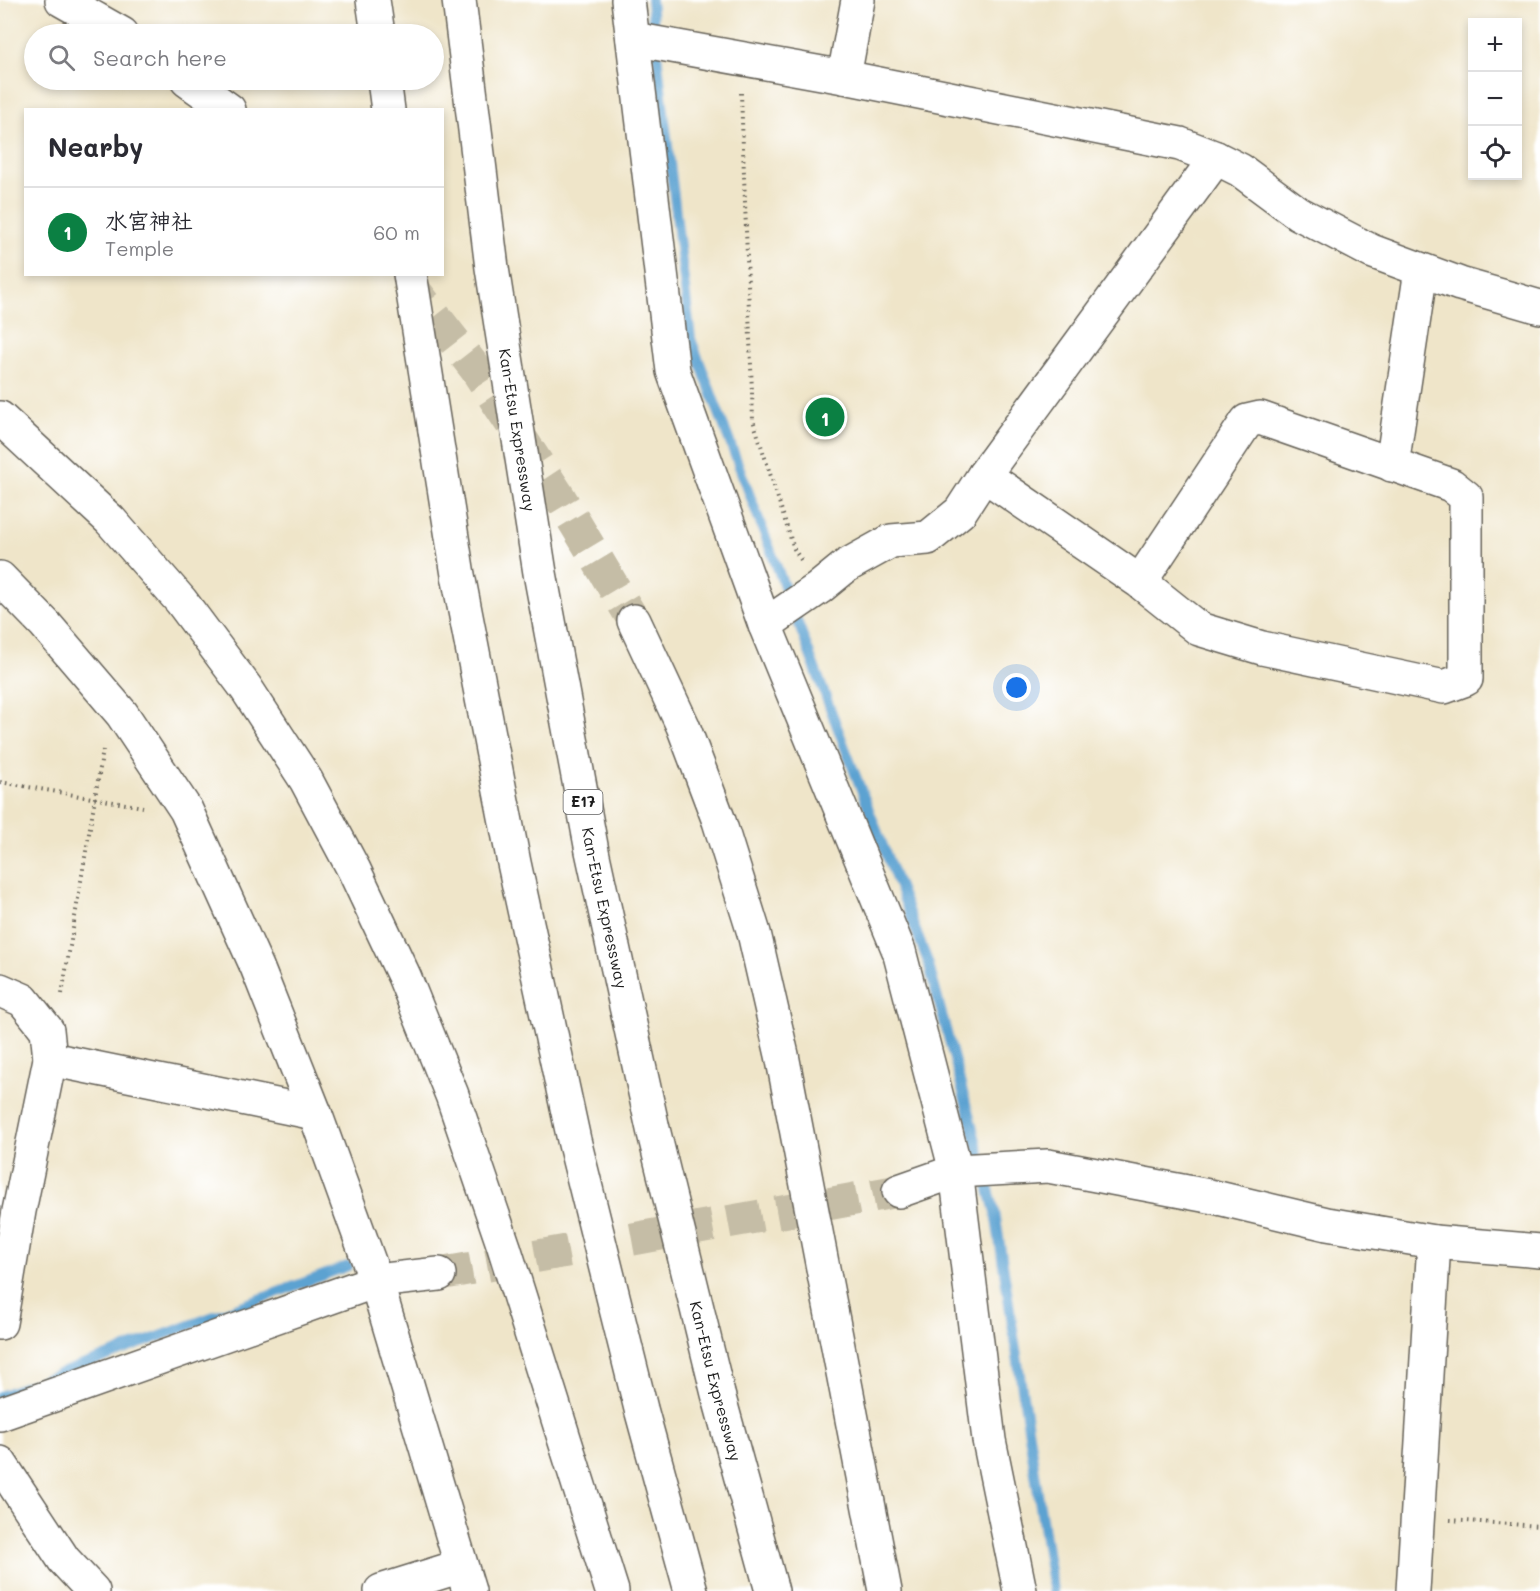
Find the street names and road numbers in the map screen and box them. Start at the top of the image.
street label: Kan-Etsu Expressway [495,347,541,513]
road number: E17 [564,790,602,814]
street label: Kan-Etsu Expressway [578,825,633,991]
street label: Kan-Etsu Expressway [686,1299,747,1463]

